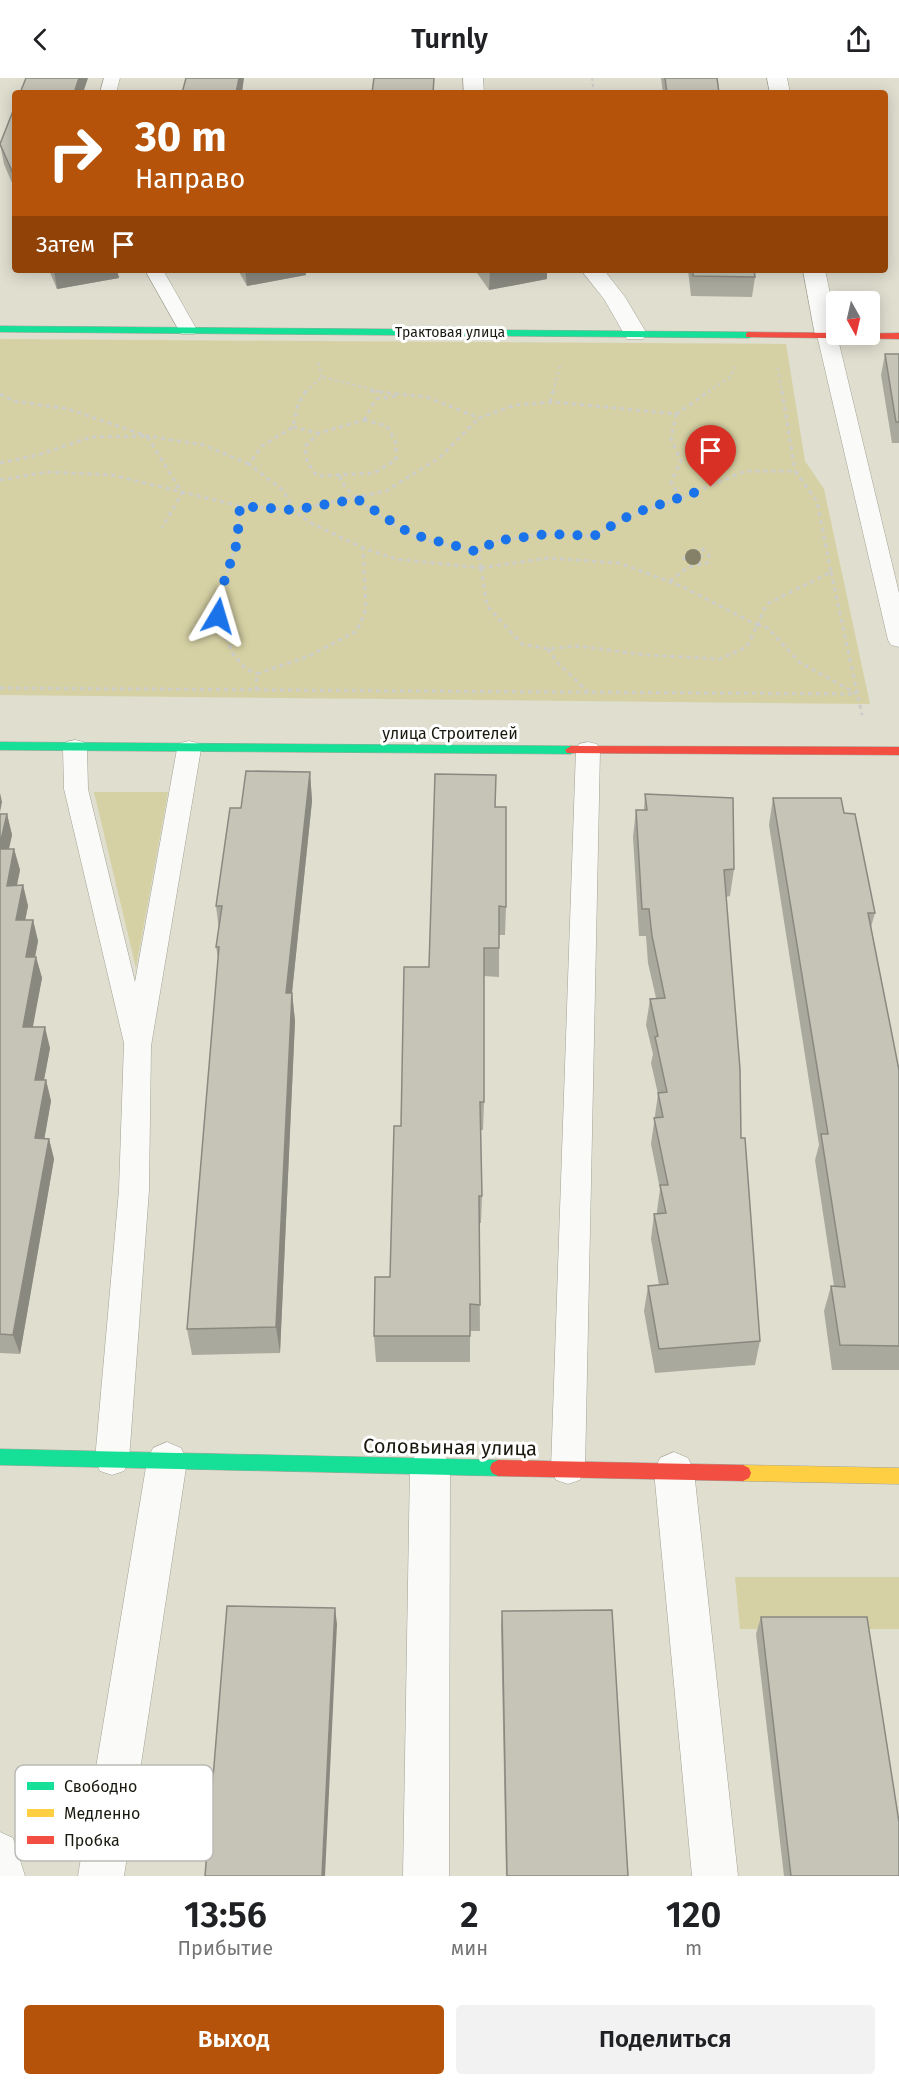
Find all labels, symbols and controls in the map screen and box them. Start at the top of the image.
icon: back [24,23,57,56]
text: Turnly [411,23,488,55]
icon: share [842,23,875,56]
text: 30 m [135,112,227,162]
icon: right [36,114,114,192]
text: Направо [135,163,245,195]
icon: arrive [107,228,140,261]
text: Затем [36,231,95,258]
north arrow [826,291,880,345]
map controls [826,291,880,345]
street label: Трактовая улица [395,324,505,341]
pin [685,425,736,487]
icon: arrive [694,434,727,467]
position arrow [186,584,250,648]
street label: улица Строителей [382,724,518,743]
street label: Соловьиная улица [363,1433,537,1461]
legend [15,1765,213,1861]
text: Свободно [64,1777,137,1796]
text: Медленно [64,1804,140,1823]
text: Пробка [64,1831,120,1850]
text: 13:56 [184,1893,267,1937]
text: 2 [460,1893,479,1937]
text: 120 [666,1893,721,1937]
text: Прибытие [178,1936,273,1960]
text: мин [451,1936,488,1960]
text: m [685,1936,702,1960]
button: Выход [24,2005,444,2074]
button: Поделиться [456,2005,875,2074]

